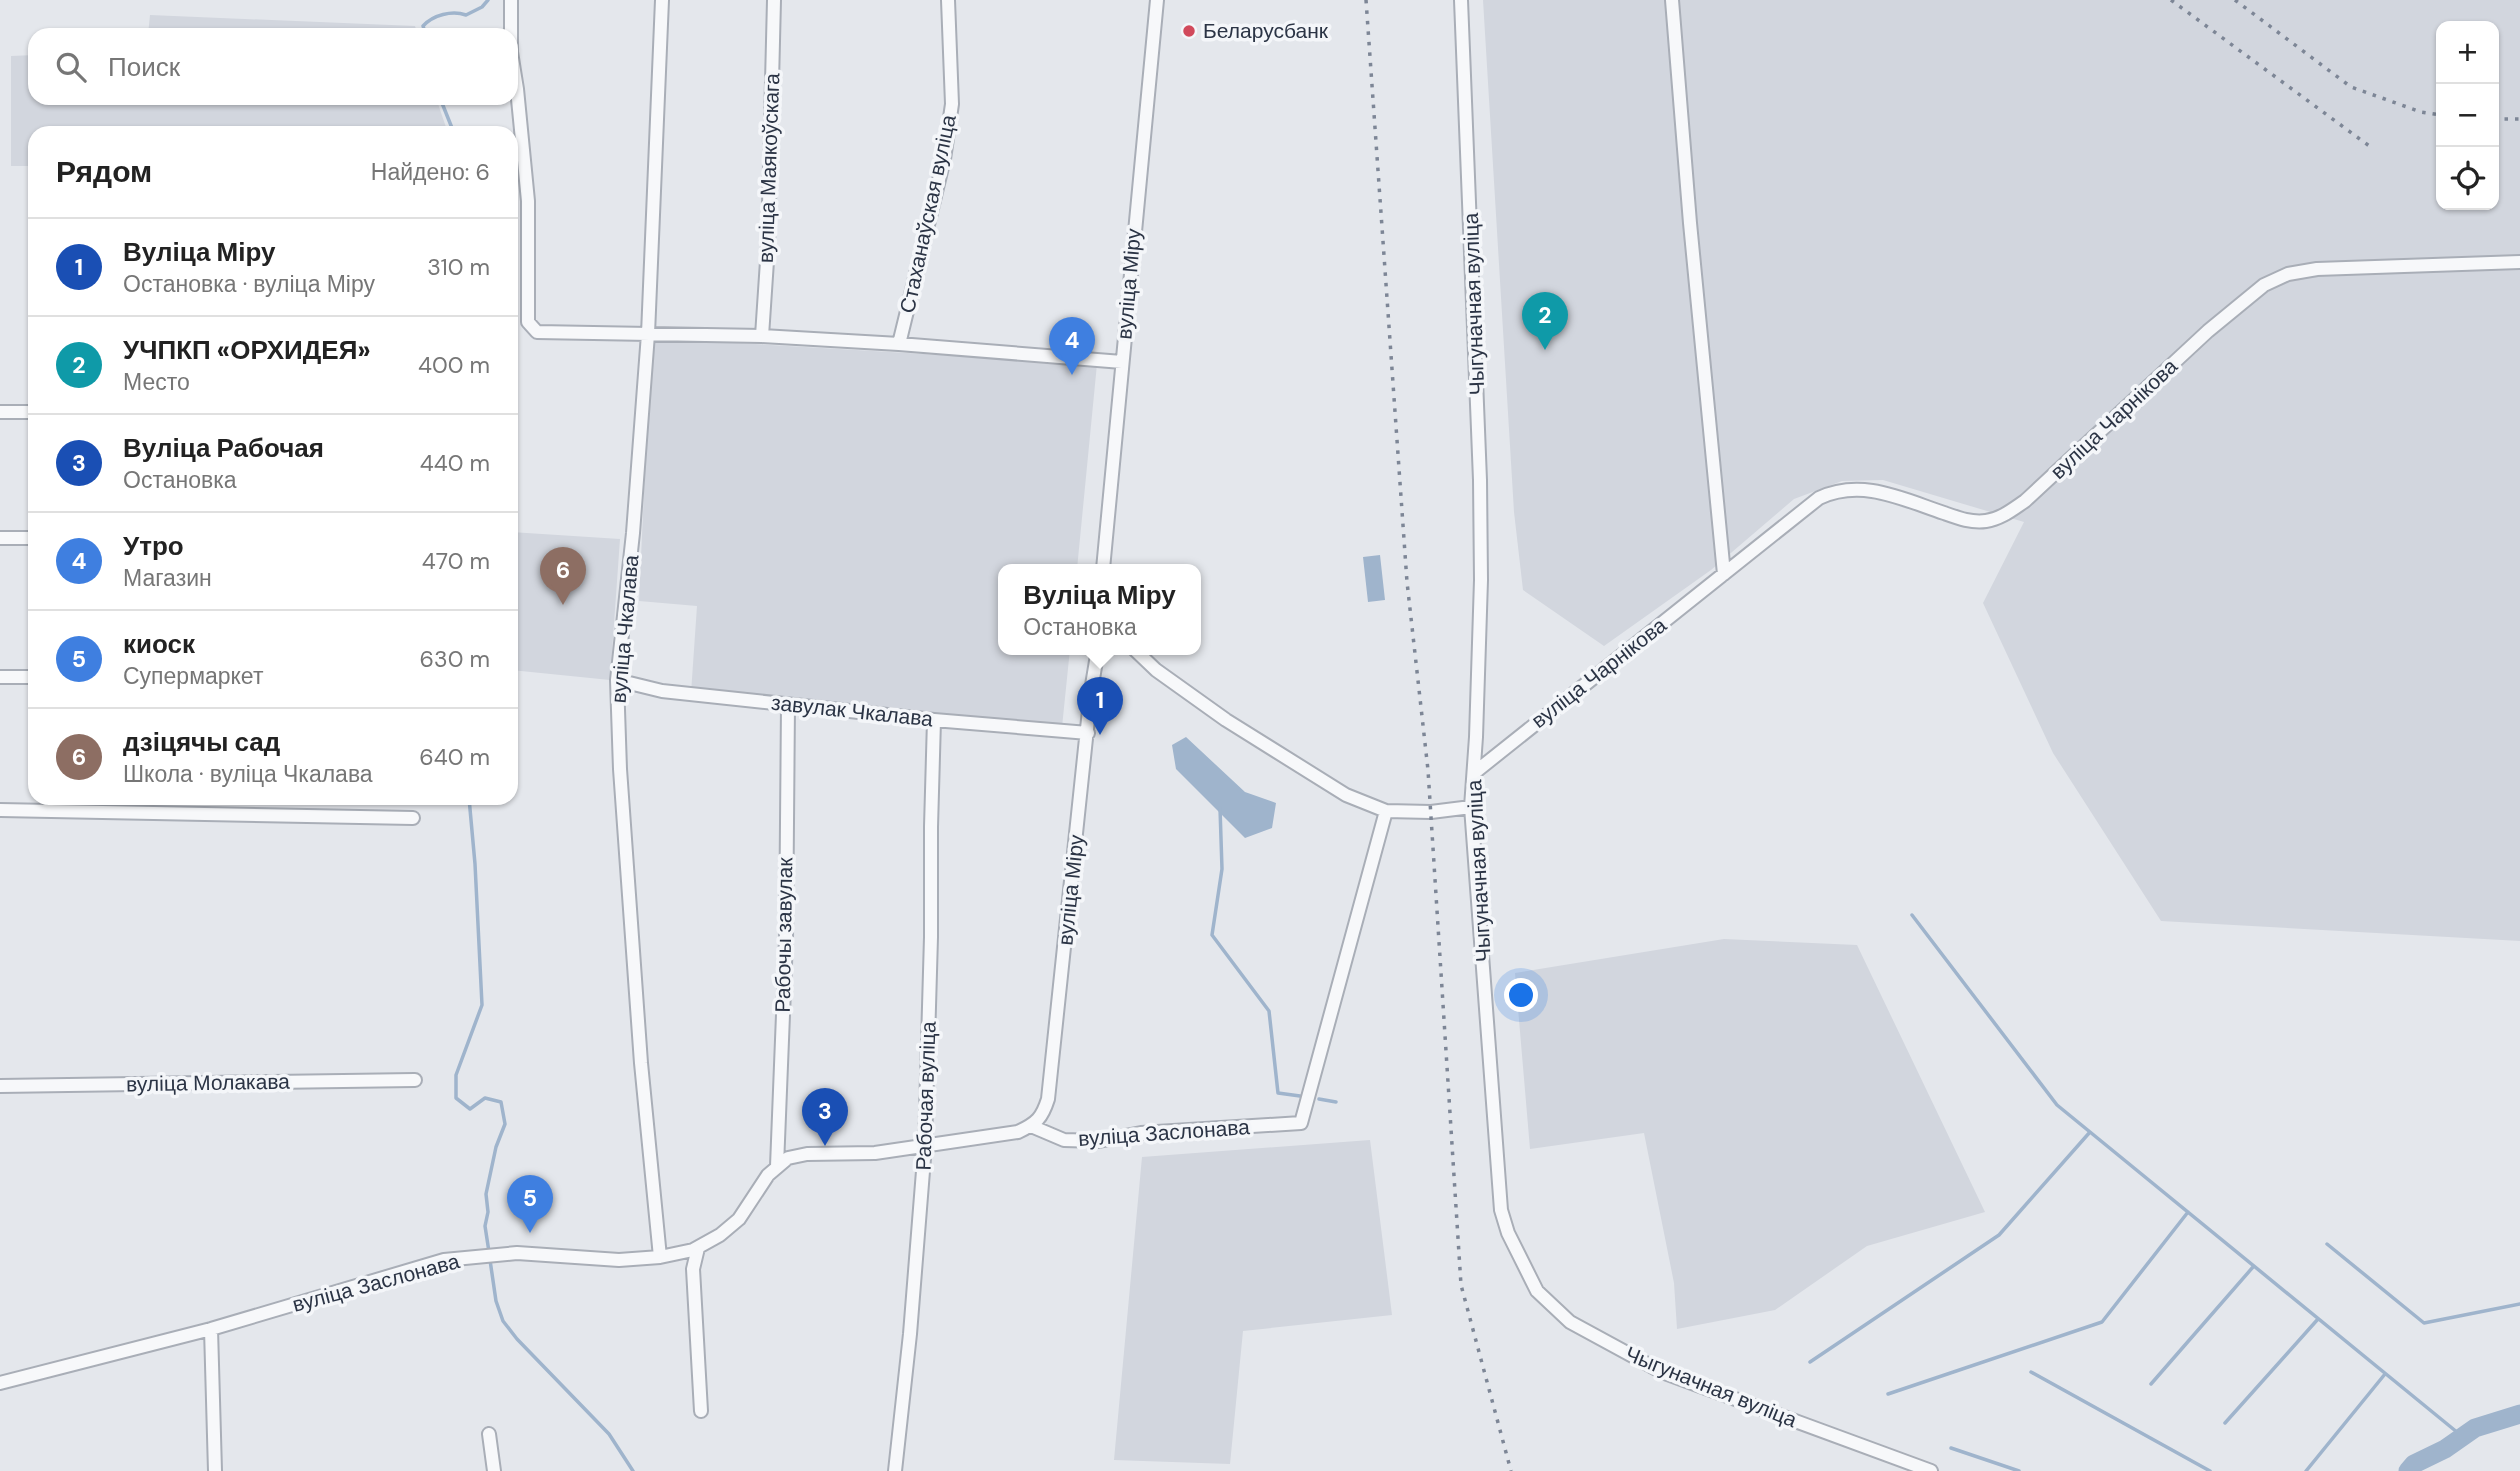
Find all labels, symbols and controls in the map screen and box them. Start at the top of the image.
place label: Беларусбанк [1203,17,1329,45]
map controls [2436,21,2499,210]
button: + [2436,21,2499,84]
marker: Беларусбанк [1181,23,1197,39]
search box [28,28,518,105]
icon: search [52,48,90,86]
text: Поиск [108,50,180,84]
street label: вуліца Маякоўскага [752,72,786,263]
button: − [2436,84,2499,147]
street label: Стаханаўская вуліца [893,112,963,316]
button: locate [2436,147,2499,210]
text: Рядом [56,152,152,191]
text: Найдено: 6 [371,157,490,187]
street label: Чыгуначная вуліца [1457,212,1491,396]
street label: вуліца Міру [1110,227,1148,341]
text: Вуліца Міру [123,235,275,269]
text: 1 [75,252,83,282]
text: 310 m [427,252,490,282]
text: Остановка · вуліца Міру [123,269,375,299]
pin: 2 [1522,292,1568,350]
pin: 4 [1049,317,1095,375]
text: УЧПКП «ОРХИДЕЯ» [123,333,371,367]
text: 2 [72,350,86,380]
text: 400 m [418,350,490,380]
street label: вуліца Чарнікова [2044,353,2184,485]
text: Место [123,367,190,397]
text: Вуліца Рабочая [123,431,324,465]
text: 3 [72,448,86,478]
text: 440 m [420,448,490,478]
text: Остановка [123,465,237,495]
text: Утро [123,529,184,563]
text: 4 [72,546,86,576]
text: 470 m [422,546,490,576]
pin: 6 [540,547,586,605]
street label: вуліца Чкалава [605,553,645,704]
text: Магазин [123,563,212,593]
popup [998,564,1201,655]
text: Вуліца Міру [1023,578,1176,612]
street label: вуліца Чарнікова [1526,611,1673,735]
text: Остановка [1023,612,1137,642]
text: киоск [123,627,195,661]
text: 5 [72,644,86,674]
text: 630 m [420,644,490,674]
text: Супермаркет [123,661,263,691]
pin: 1 [1077,677,1123,735]
street label: завулак Чкалава [770,689,935,733]
text: дзіцячы сад [123,725,280,759]
text: 6 [72,742,86,772]
text: 640 m [419,742,490,772]
text: Школа · вуліца Чкалава [123,759,373,789]
street label: Чыгуначная вуліца [1460,779,1498,963]
street label: вуліца Міру [1051,833,1091,947]
street label: Рабочы завулак [769,856,799,1013]
your location [1504,978,1538,1012]
street label: Рабочая вуліца [909,1021,943,1171]
street label: вуліца Молакава [126,1068,290,1098]
pin: 3 [802,1088,848,1146]
street label: вуліца Заслонава [1077,1113,1251,1153]
pin: 5 [507,1175,553,1233]
street label: вуліца Заслонава [289,1247,463,1319]
street label: Чыгуначная вуліца [1621,1340,1801,1434]

